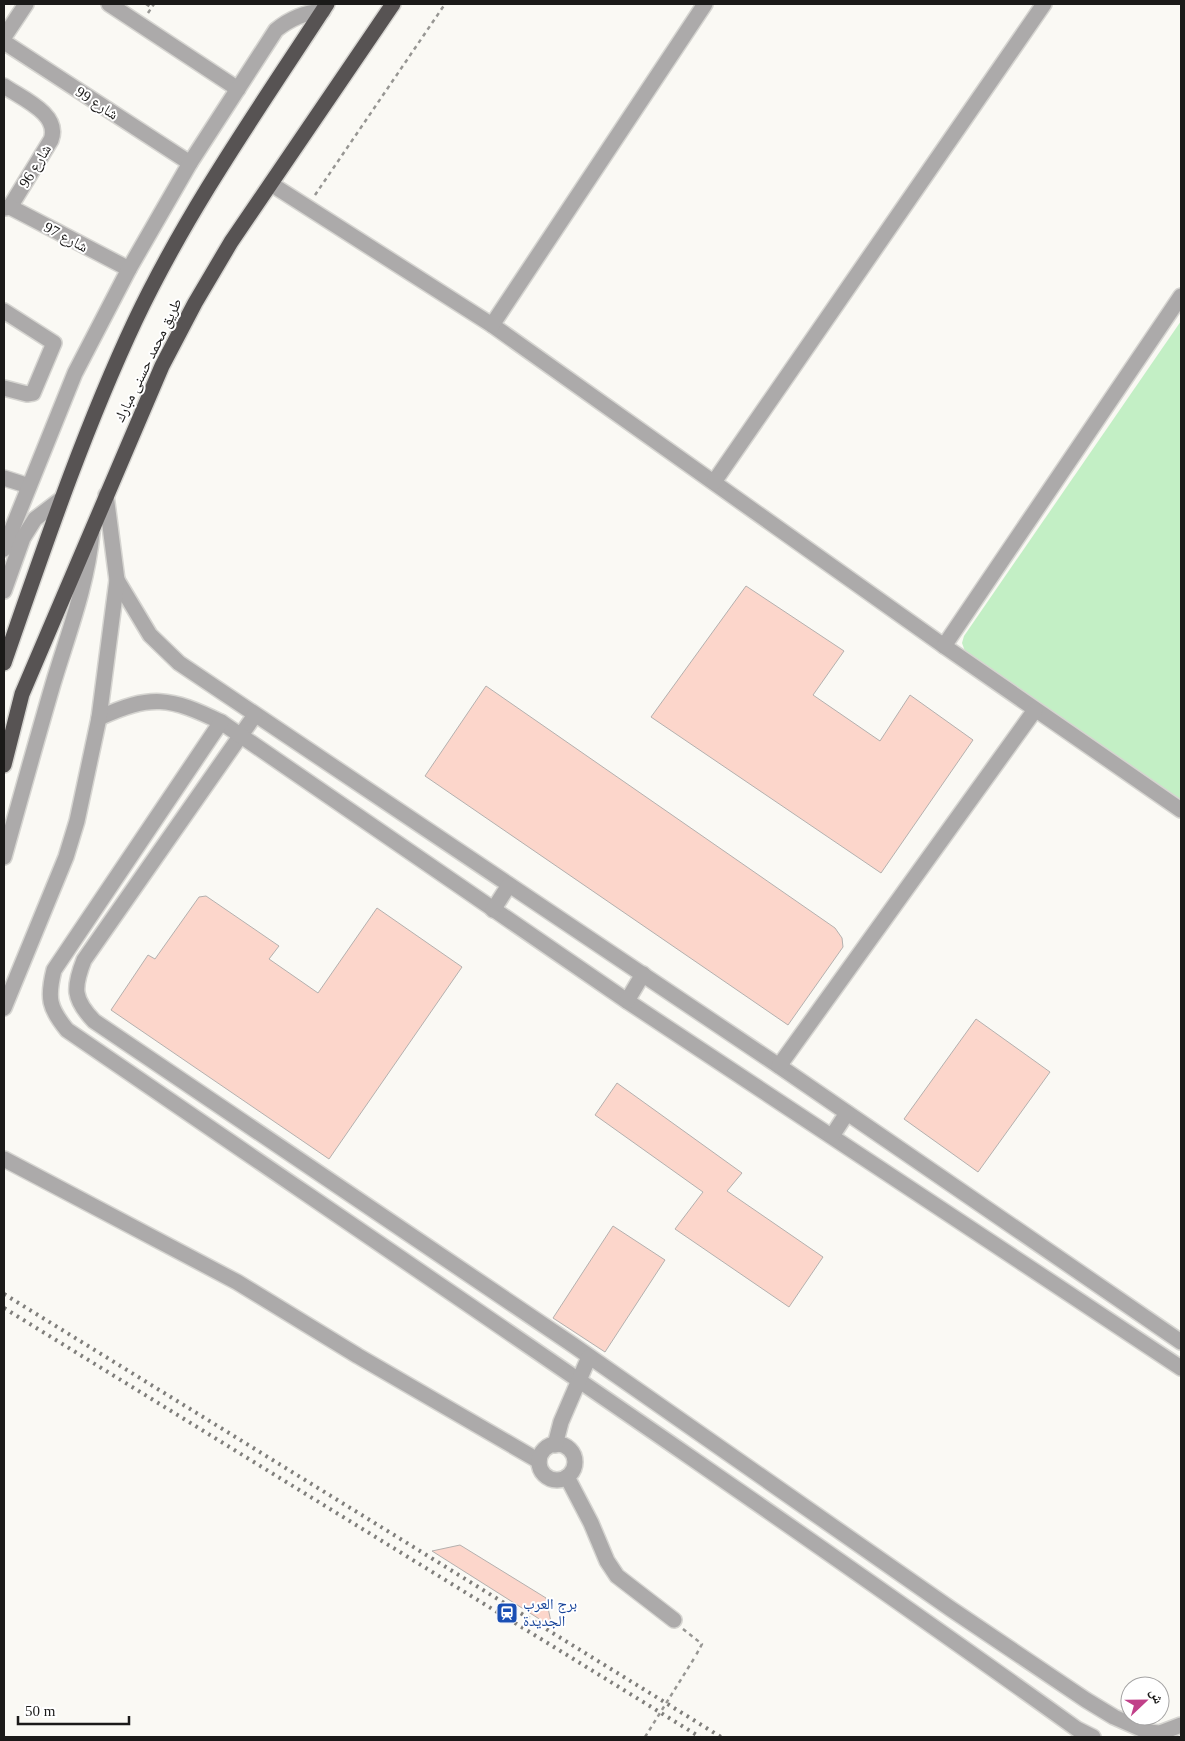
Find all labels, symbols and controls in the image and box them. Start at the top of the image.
street label: شارع 99 [72,83,121,124]
street label: شارع 96 [16,142,56,191]
street label: شارع 97 [40,219,91,257]
street label: طريق محمد حسنى مبارك [111,296,187,425]
place label: برج العرب الجديدة [523,1596,577,1629]
station icon: برج العرب الجديدة [495,1601,519,1625]
north arrow [1120,1676,1170,1726]
text: ش [1146,1687,1166,1707]
scale bar [18,1694,129,1726]
text: 50 m [25,1703,56,1719]

